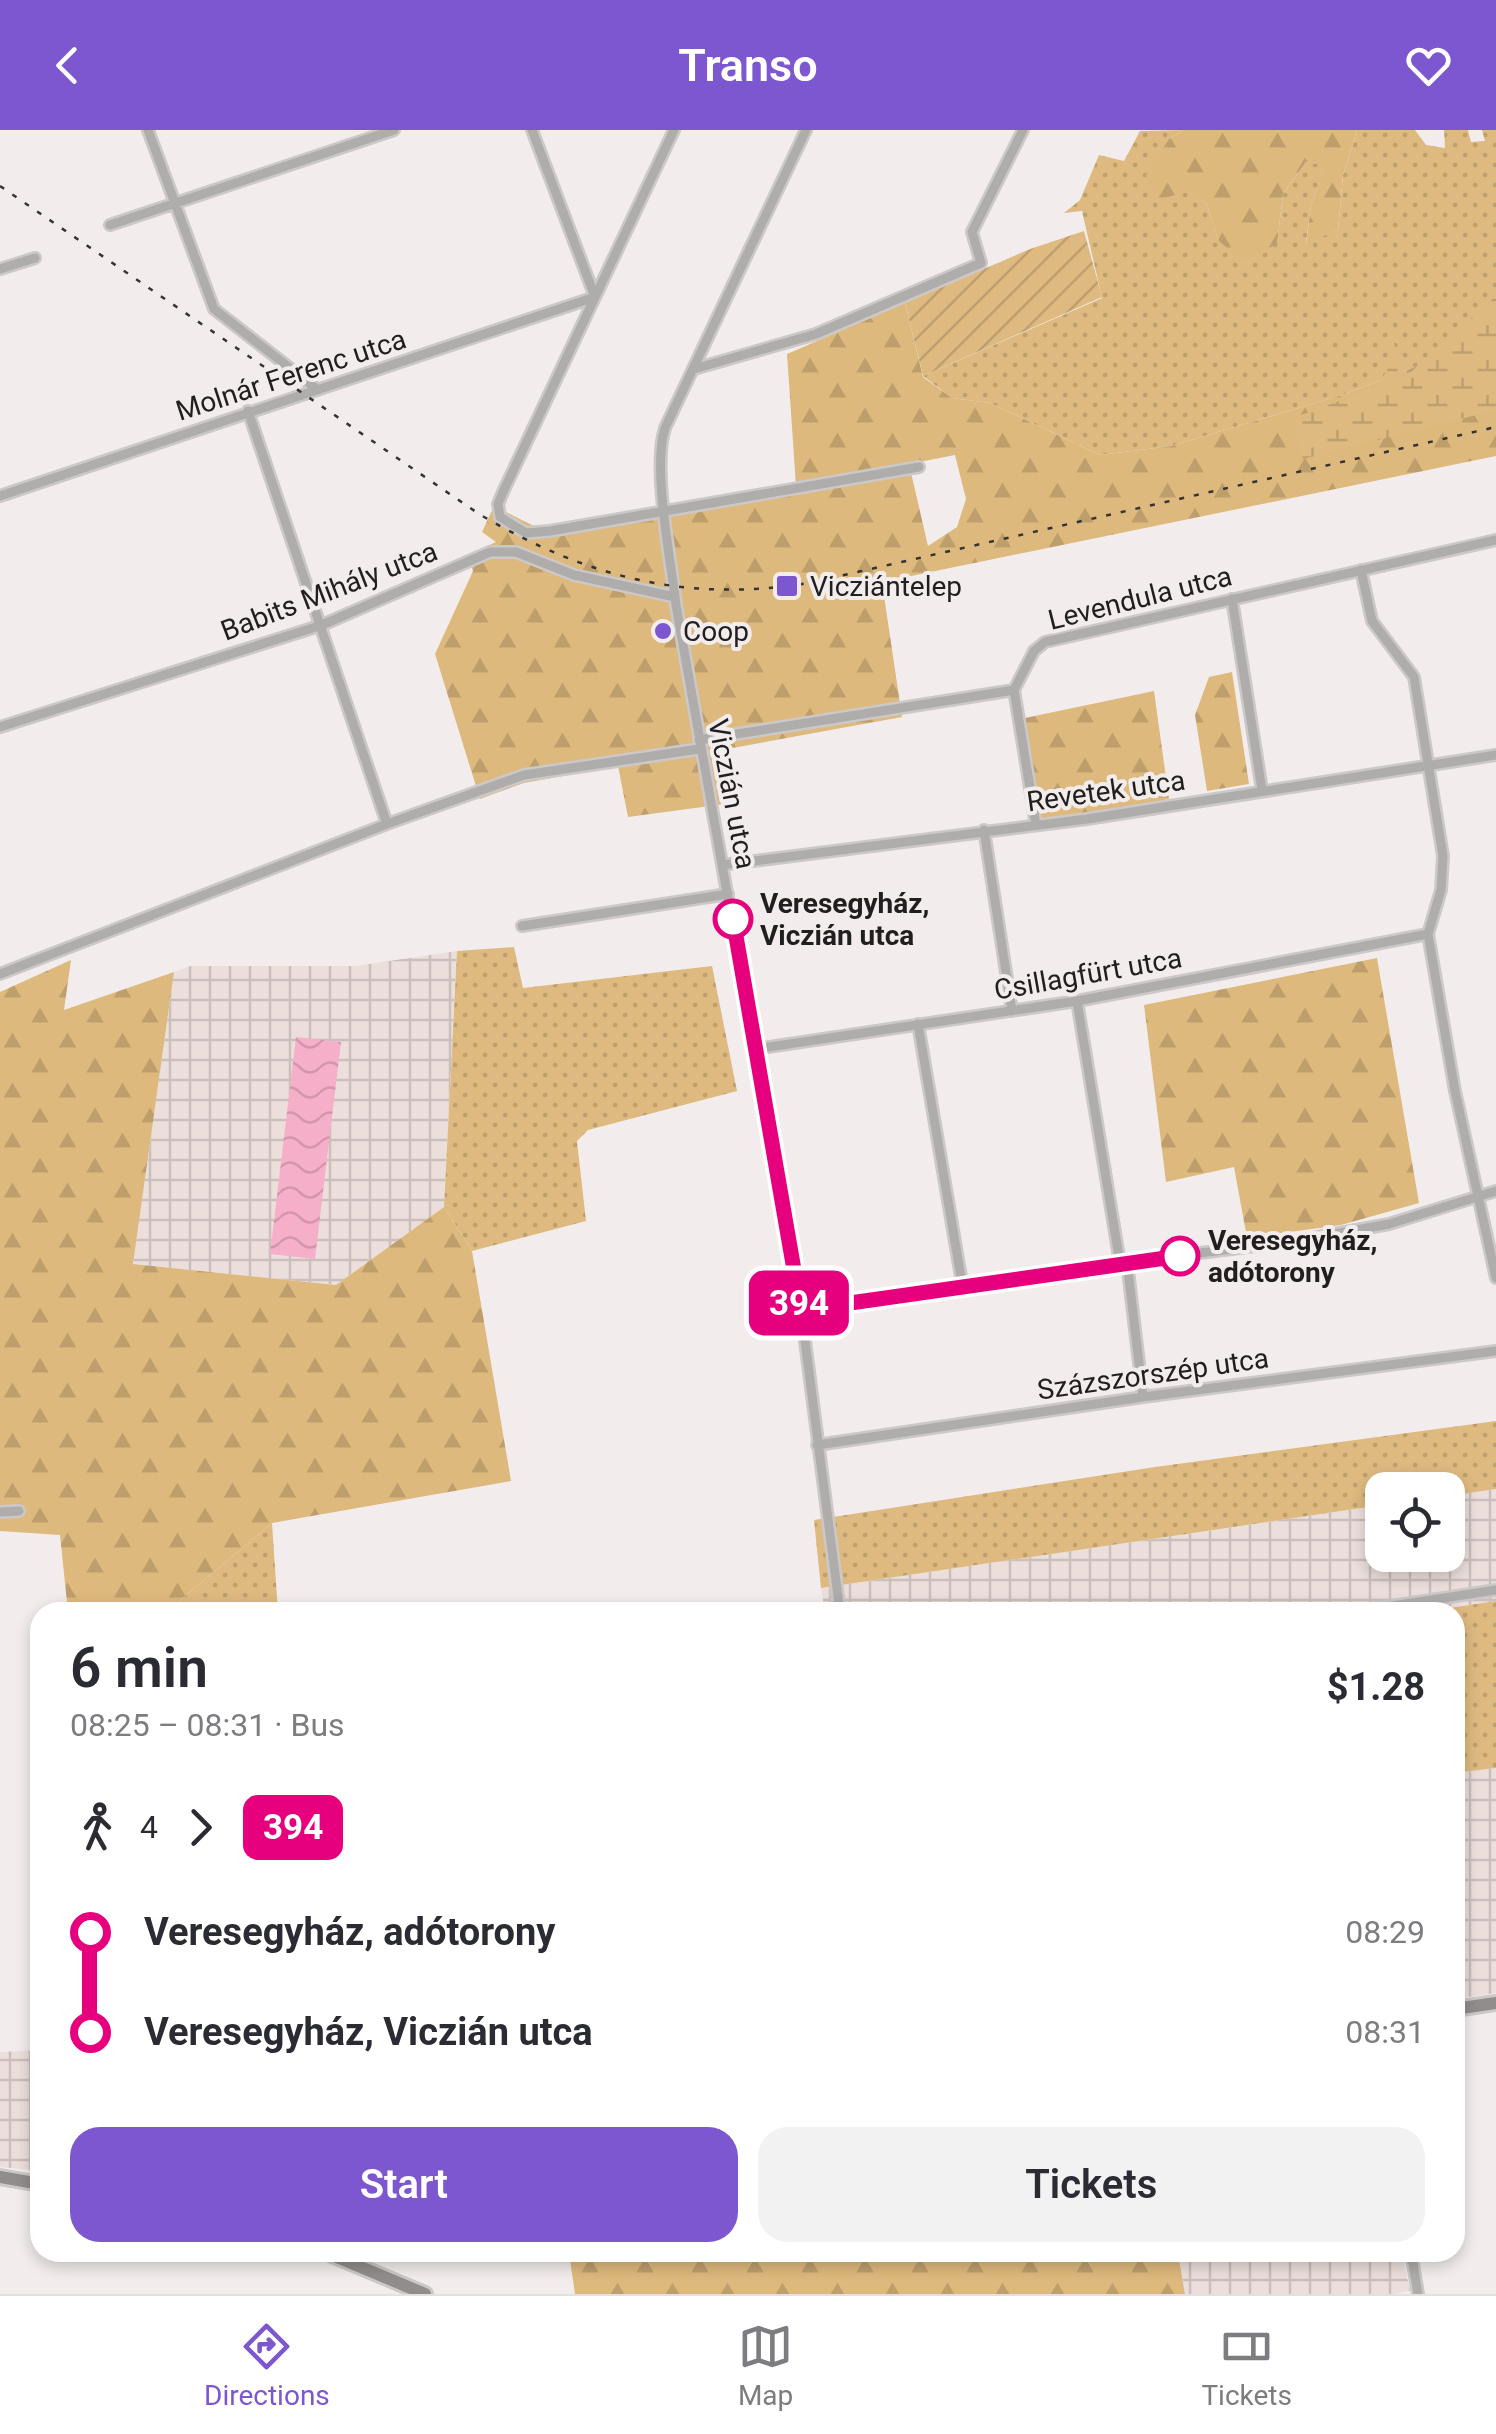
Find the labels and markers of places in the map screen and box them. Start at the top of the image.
place label: Vicziántelep [810,570,962,603]
marker: Vicziántelep [774,573,800,599]
place label: Coop [683,615,749,648]
marker: Coop [652,620,674,642]
place label: Veresegyház, Viczián utca [760,887,929,952]
marker: Veresegyház, Viczián utca [714,900,752,938]
place label: Veresegyház, adótorony [1208,1224,1377,1289]
marker: Veresegyház, adótorony [1161,1237,1199,1275]

